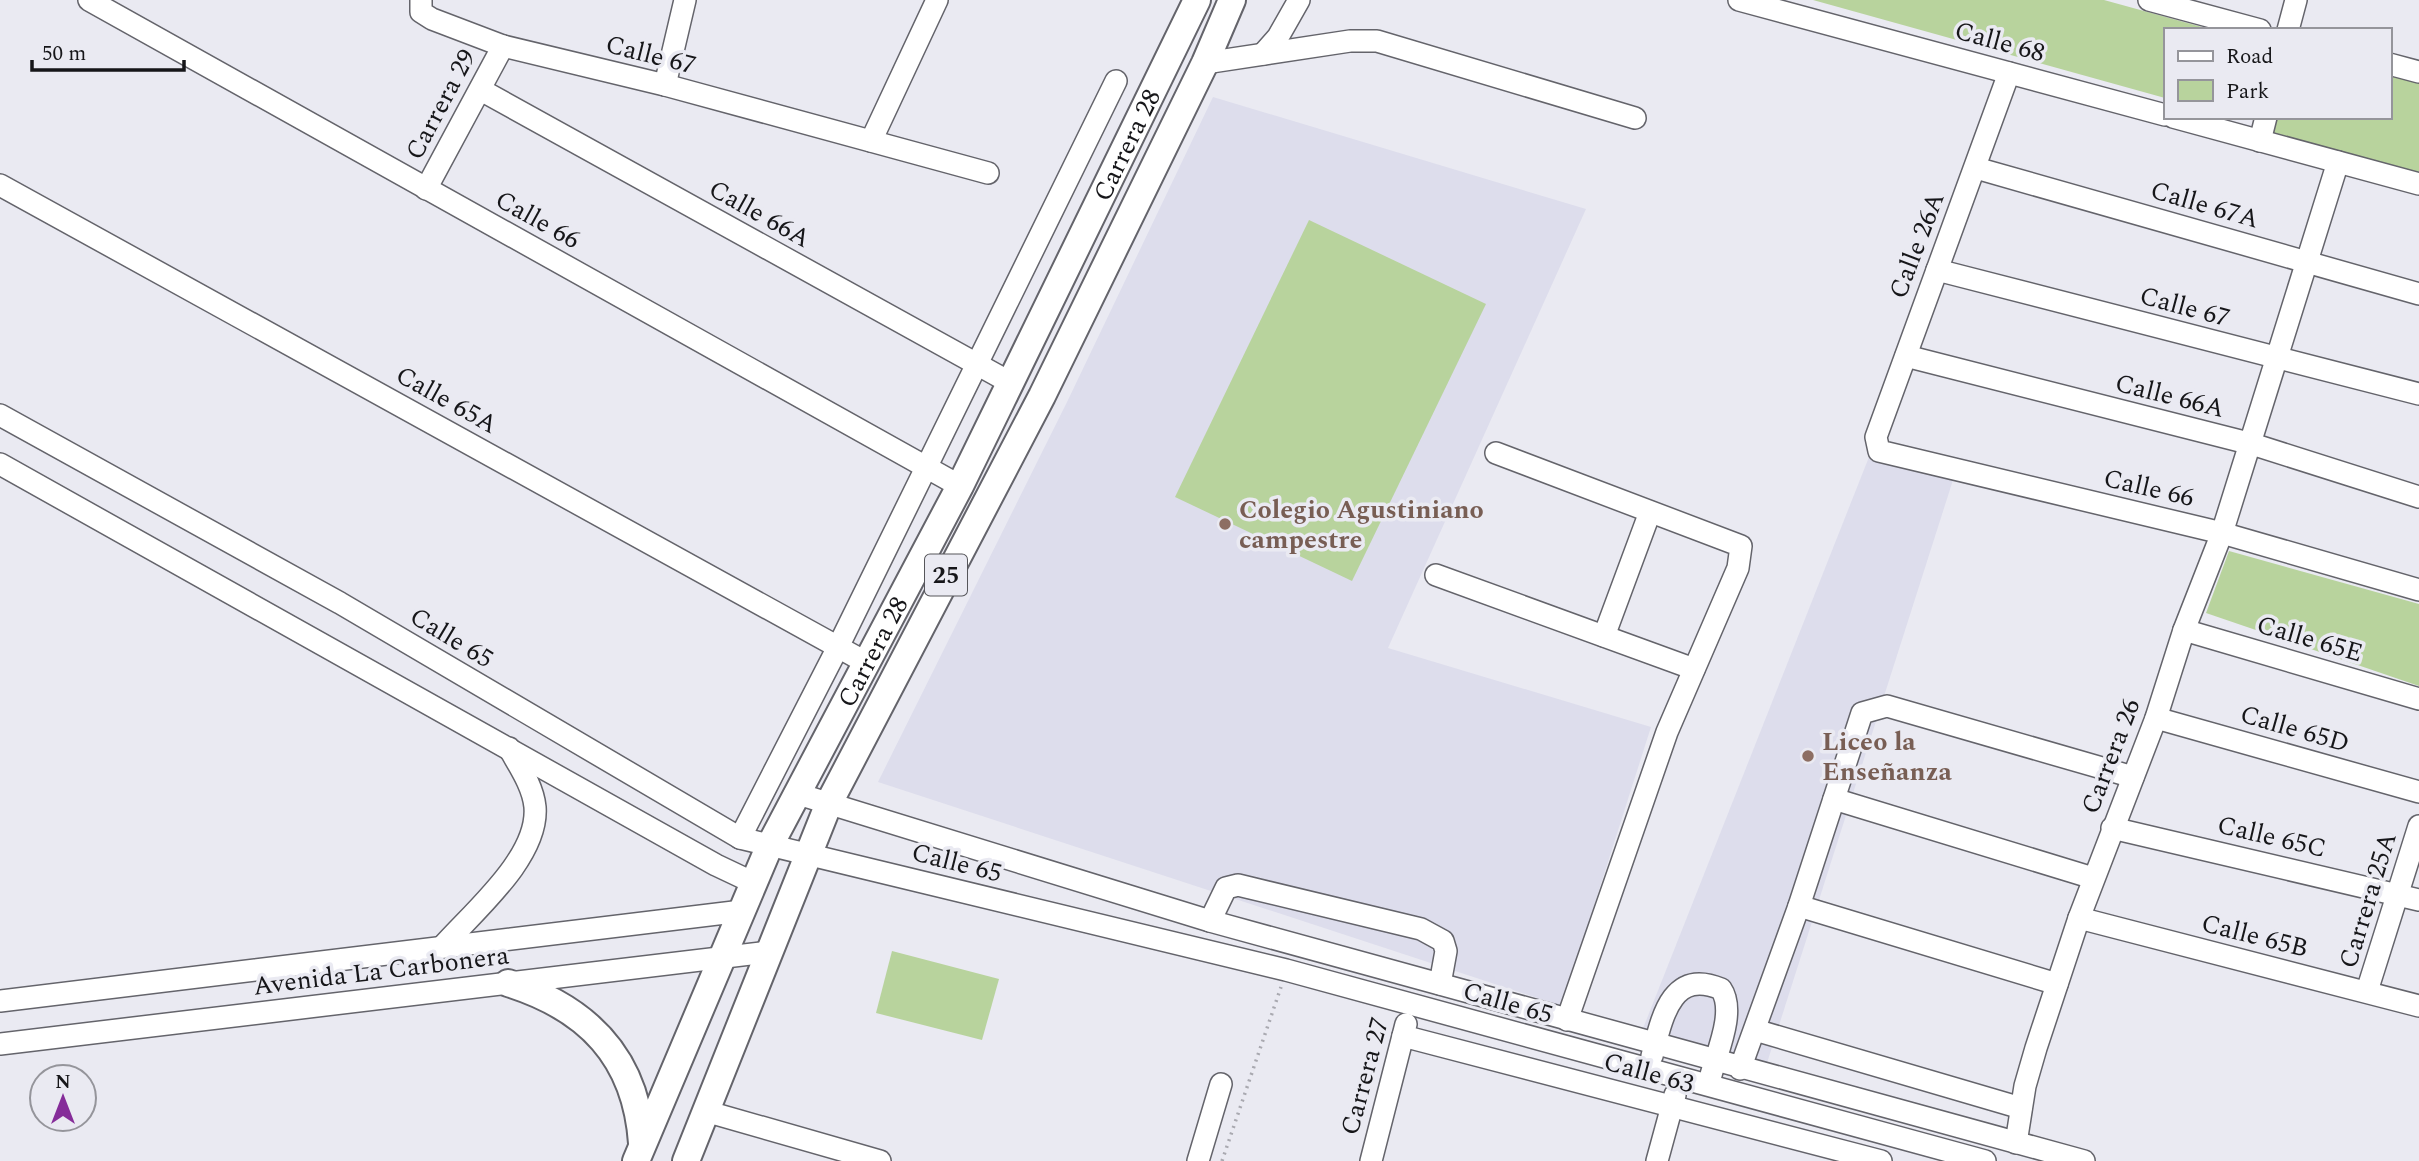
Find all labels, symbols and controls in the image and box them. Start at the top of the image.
street label: Calle 68 [1950,11,2049,73]
street label: Calle 67 [601,24,700,85]
scale bar [32,28,184,72]
legend [2164,28,2391,119]
text: 50 m [42,38,86,70]
text: Road [2226,41,2273,73]
street label: Carrera 29 [395,42,487,167]
text: Park [2226,76,2270,108]
street label: Carrera 28 [1083,82,1172,208]
street label: Calle 66A [701,169,818,258]
street label: Calle 67A [2146,170,2264,240]
street label: Calle 66 [488,180,587,260]
street label: Calle 26A [1878,186,1956,304]
street label: Calle 67 [2135,276,2234,338]
street label: Calle 65A [388,355,505,444]
street label: Calle 66A [2111,363,2229,429]
street label: Calle 66 [2100,458,2198,518]
place label: Colegio Agustiniano campestre [1239,490,1484,560]
marker: Colegio Agustiniano campestre [1217,516,1233,532]
road number: 25 [925,554,967,596]
street label: Carrera 28 [827,589,919,715]
street label: Calle 65 [402,597,501,679]
street label: Calle 65E [2252,605,2368,673]
street label: Carrera 26 [2071,693,2151,820]
street label: Calle 65D [2235,694,2354,764]
place label: Liceo la Enseñanza [1822,722,1953,792]
marker: Liceo la Enseñanza [1800,748,1816,764]
street label: Calle 65C [2213,805,2330,869]
street label: Carrera 25A [2328,827,2408,973]
street label: Calle 65 [907,832,1006,893]
street label: Calle 65B [2197,903,2312,969]
street label: Avenida La Carbonera [251,935,512,1007]
street label: Calle 65 [1458,971,1557,1035]
street label: Carrera 27 [1330,1013,1400,1140]
street label: Calle 63 [1599,1042,1698,1104]
north arrow [28,1063,98,1133]
text: N [55,1068,71,1097]

